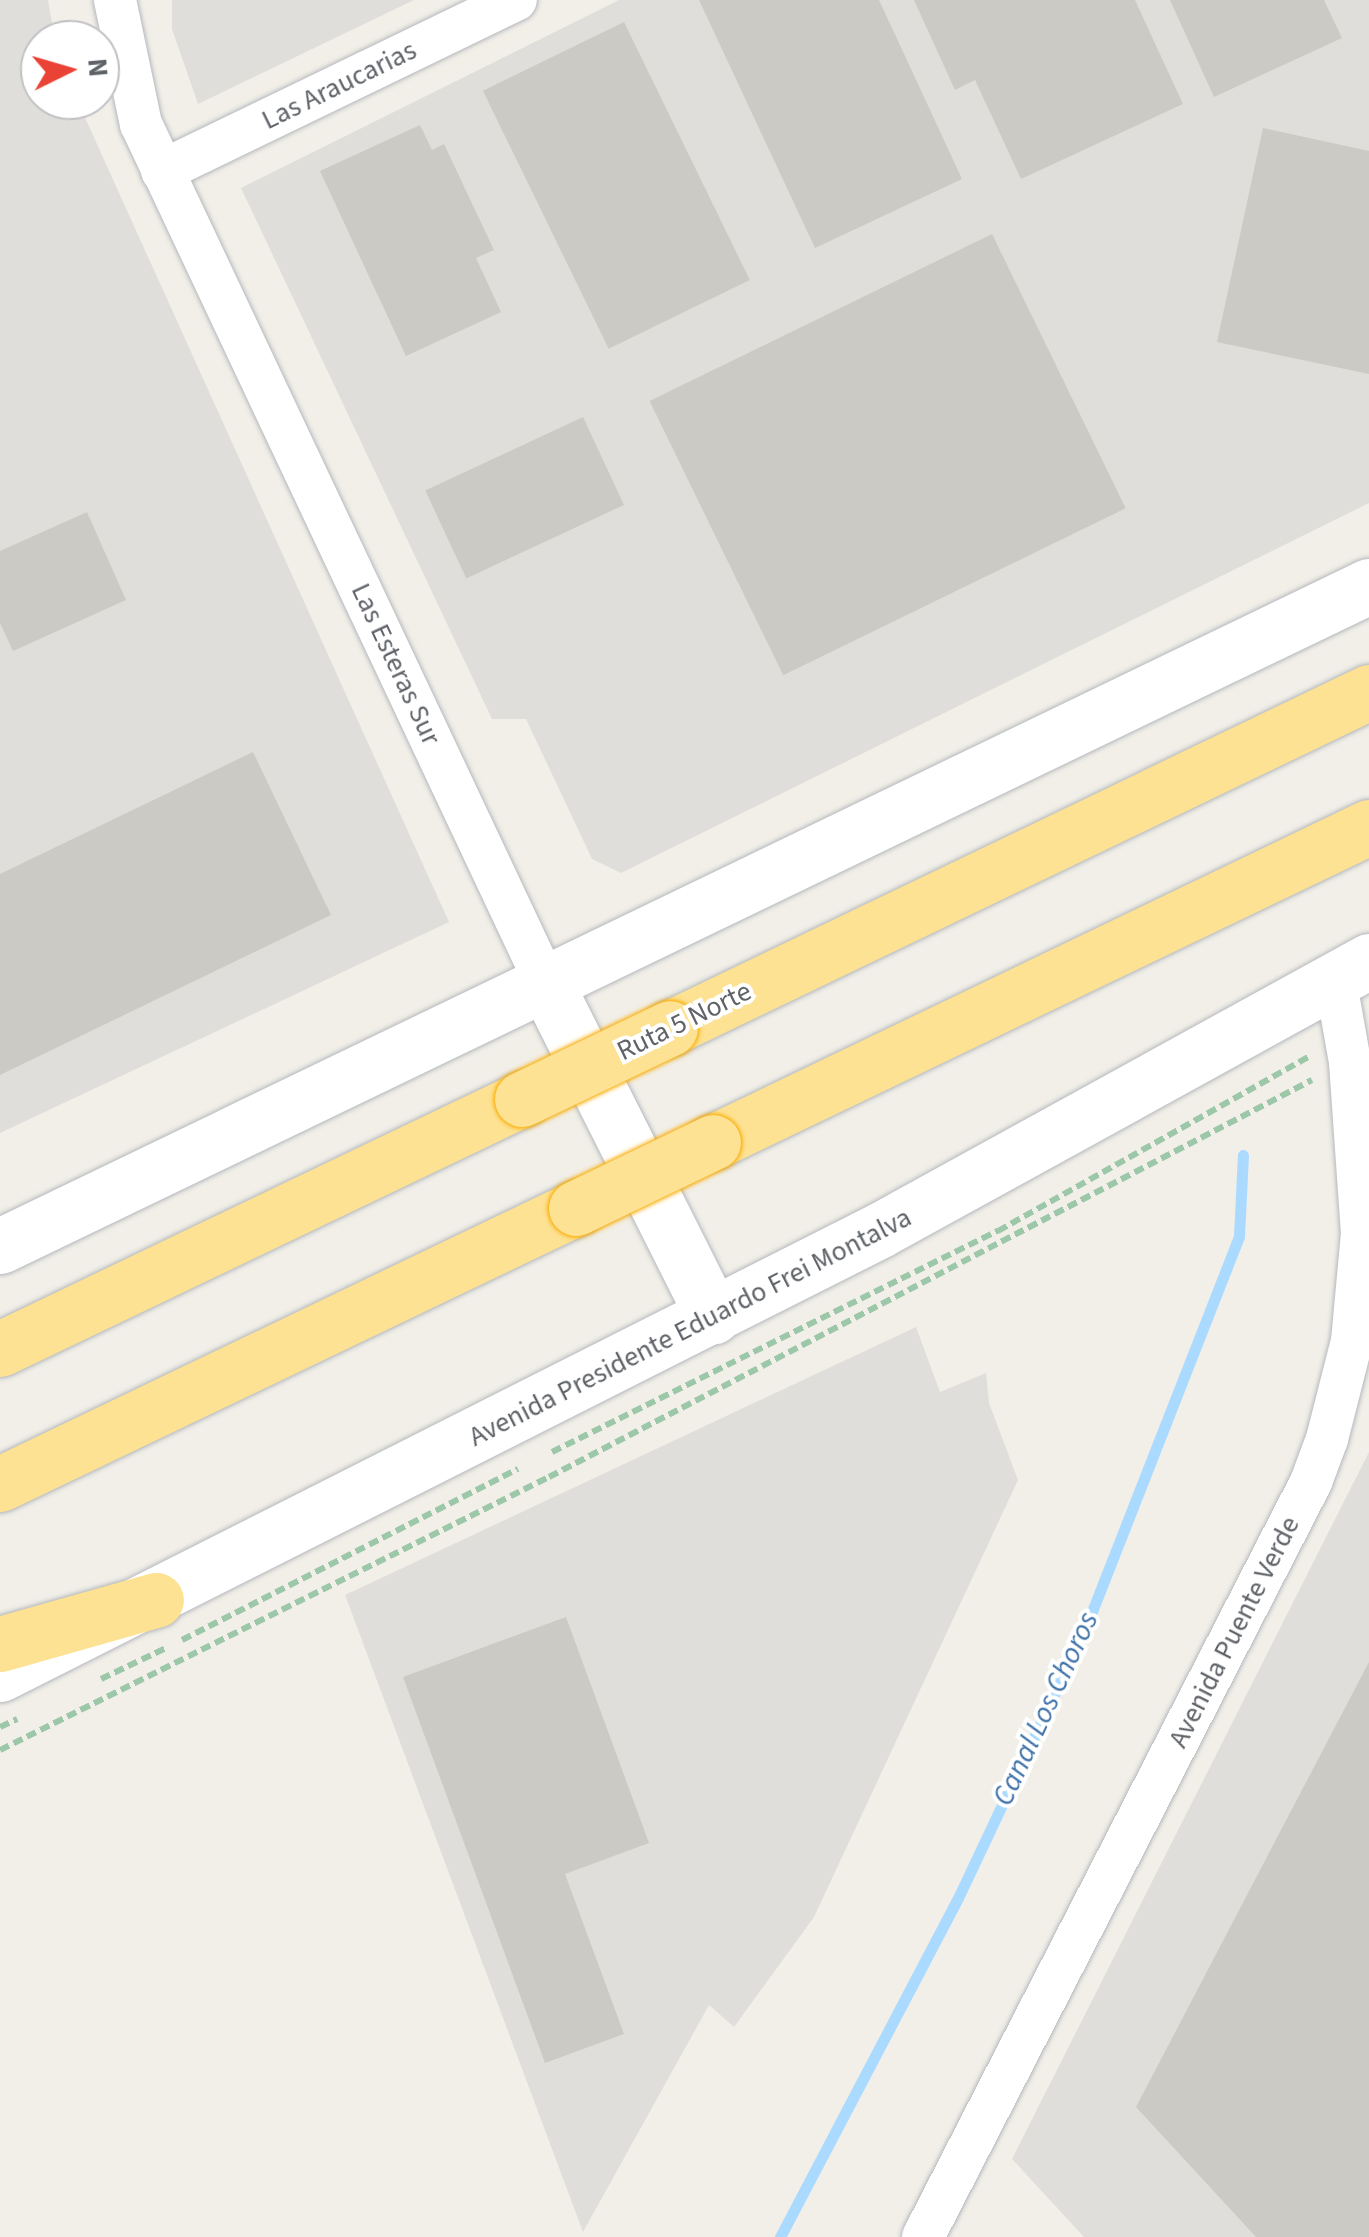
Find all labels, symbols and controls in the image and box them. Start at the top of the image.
north arrow [20,20,120,120]
street label: Las Araucarias [256,33,422,137]
text: N [77,57,119,79]
street label: Las Esteras Sur [344,578,448,750]
street label: Ruta 5 Norte [611,974,757,1068]
street label: Avenida Presidente Eduardo Frei Montalva [463,1200,917,1454]
street label: Avenida Puente Verde [1161,1511,1307,1753]
water label: Canal Los Choros [985,1606,1107,1812]

